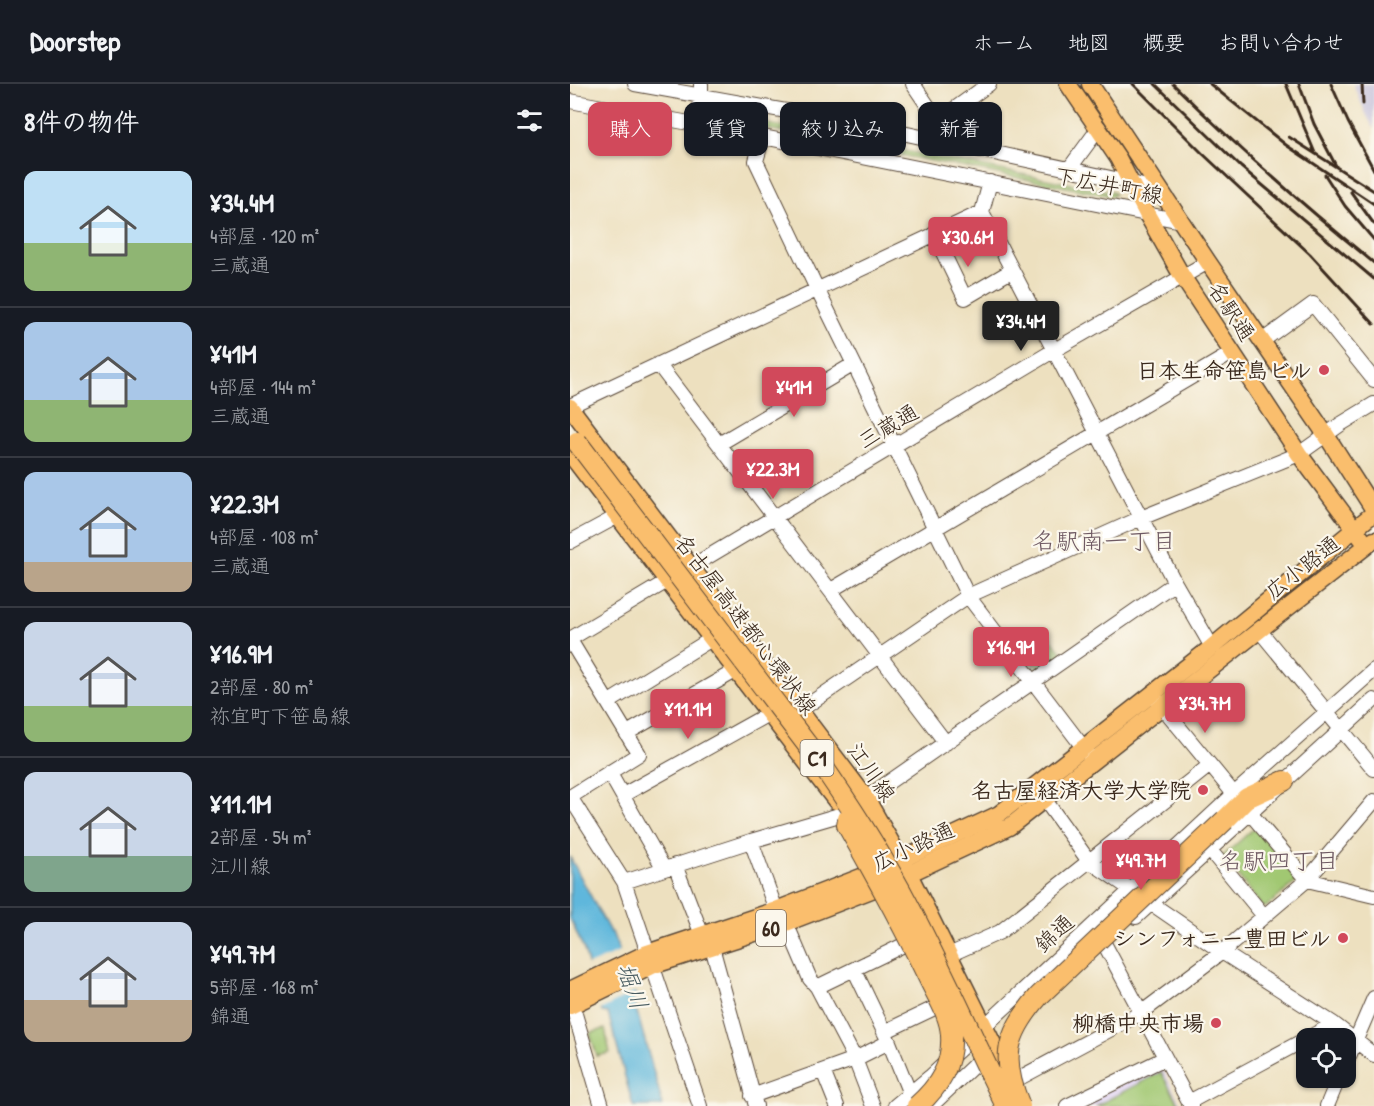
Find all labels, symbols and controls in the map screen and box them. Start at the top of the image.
text: Doorstep [30,22,120,60]
text: ホーム [973,28,1035,57]
text: 地図 [1068,28,1110,57]
text: 概要 [1143,28,1185,57]
text: お問い合わせ [1218,28,1344,57]
chip: 購入 [588,102,672,156]
chip: 賃貸 [684,102,768,156]
chip: 絞り込み [780,102,906,156]
chip: 新着 [918,102,1002,156]
text: 8件の物件 [24,104,139,139]
icon: filters [513,104,546,137]
street label: 下広井町線 [1052,160,1166,210]
text: ¥34.4M [210,185,274,220]
icon: home [72,195,144,267]
pin: ¥30.6M [919,217,1017,268]
text: 4部屋 · 120 m² [210,222,319,249]
text: ¥30.6M [942,223,994,250]
text: 三蔵通 [210,251,270,278]
street label: 名駅通 [1201,275,1263,347]
pin: ¥34.4M [972,301,1070,352]
text: ¥34.4M [996,307,1046,334]
text: ¥41M [210,336,257,371]
icon: home [72,346,144,418]
place label: 日本生命笹島ビル [1136,355,1312,385]
marker: 日本生命笹島ビル [1317,363,1331,377]
pin: ¥41M [758,367,830,418]
text: 4部屋 · 144 m² [210,373,316,400]
text: ¥41M [776,373,812,400]
street label: 三蔵通 [852,396,924,456]
text: 三蔵通 [210,402,270,429]
pin: ¥22.3M [724,449,822,500]
text: ¥22.3M [746,455,800,482]
text: ¥22.3M [210,486,279,521]
icon: home [72,496,144,568]
text: 4部屋 · 108 m² [210,523,318,550]
district label: 名駅南一丁目 [1032,524,1176,556]
street label: 名古屋高速都心環状線 [668,527,824,721]
street label: 広小路通 [1258,528,1346,606]
text: 三蔵通 [210,552,270,579]
pin: ¥16.9M [962,627,1060,678]
text: ¥16.9M [987,633,1035,660]
text: ¥16.9M [210,636,272,671]
icon: home [72,646,144,718]
text: 2部屋 · 80 m² [210,673,313,700]
pin: ¥34.7M [1156,683,1254,734]
pin: ¥11.1M [639,689,737,740]
text: ¥34.7M [1179,689,1231,716]
text: ¥11.1M [664,695,712,722]
text: 祢宜町下笹島線 [210,702,350,729]
street label: 江川線 [841,736,903,808]
road number: C1 [800,740,834,776]
place label: 名古屋経済大学大学院 [971,775,1191,805]
marker: 名古屋経済大学大学院 [1196,783,1210,797]
text: ¥11.1M [210,786,271,821]
icon: home [72,796,144,868]
street label: 広小路通 [867,814,959,878]
text: 2部屋 · 54 m² [210,823,311,850]
pin: ¥49.7M [1092,840,1190,891]
district label: 名駅四丁目 [1219,844,1339,876]
text: ¥49.7M [1116,846,1166,873]
text: 江川線 [210,852,270,879]
street label: 錦通 [1028,907,1080,959]
road number: 60 [756,910,786,946]
place label: シンフォニー豊田ビル [1113,923,1331,953]
marker: シンフォニー豊田ビル [1336,931,1350,945]
text: ¥49.7M [210,936,275,971]
icon: home [72,946,144,1018]
water label: 堀川 [610,958,656,1014]
text: 5部屋 · 168 m² [210,973,318,1000]
text: 錦通 [210,1002,250,1029]
place label: 柳橋中央市場 [1072,1008,1204,1038]
marker: 柳橋中央市場 [1209,1016,1223,1030]
map controls [1296,1028,1356,1088]
button: locate [1296,1028,1356,1088]

